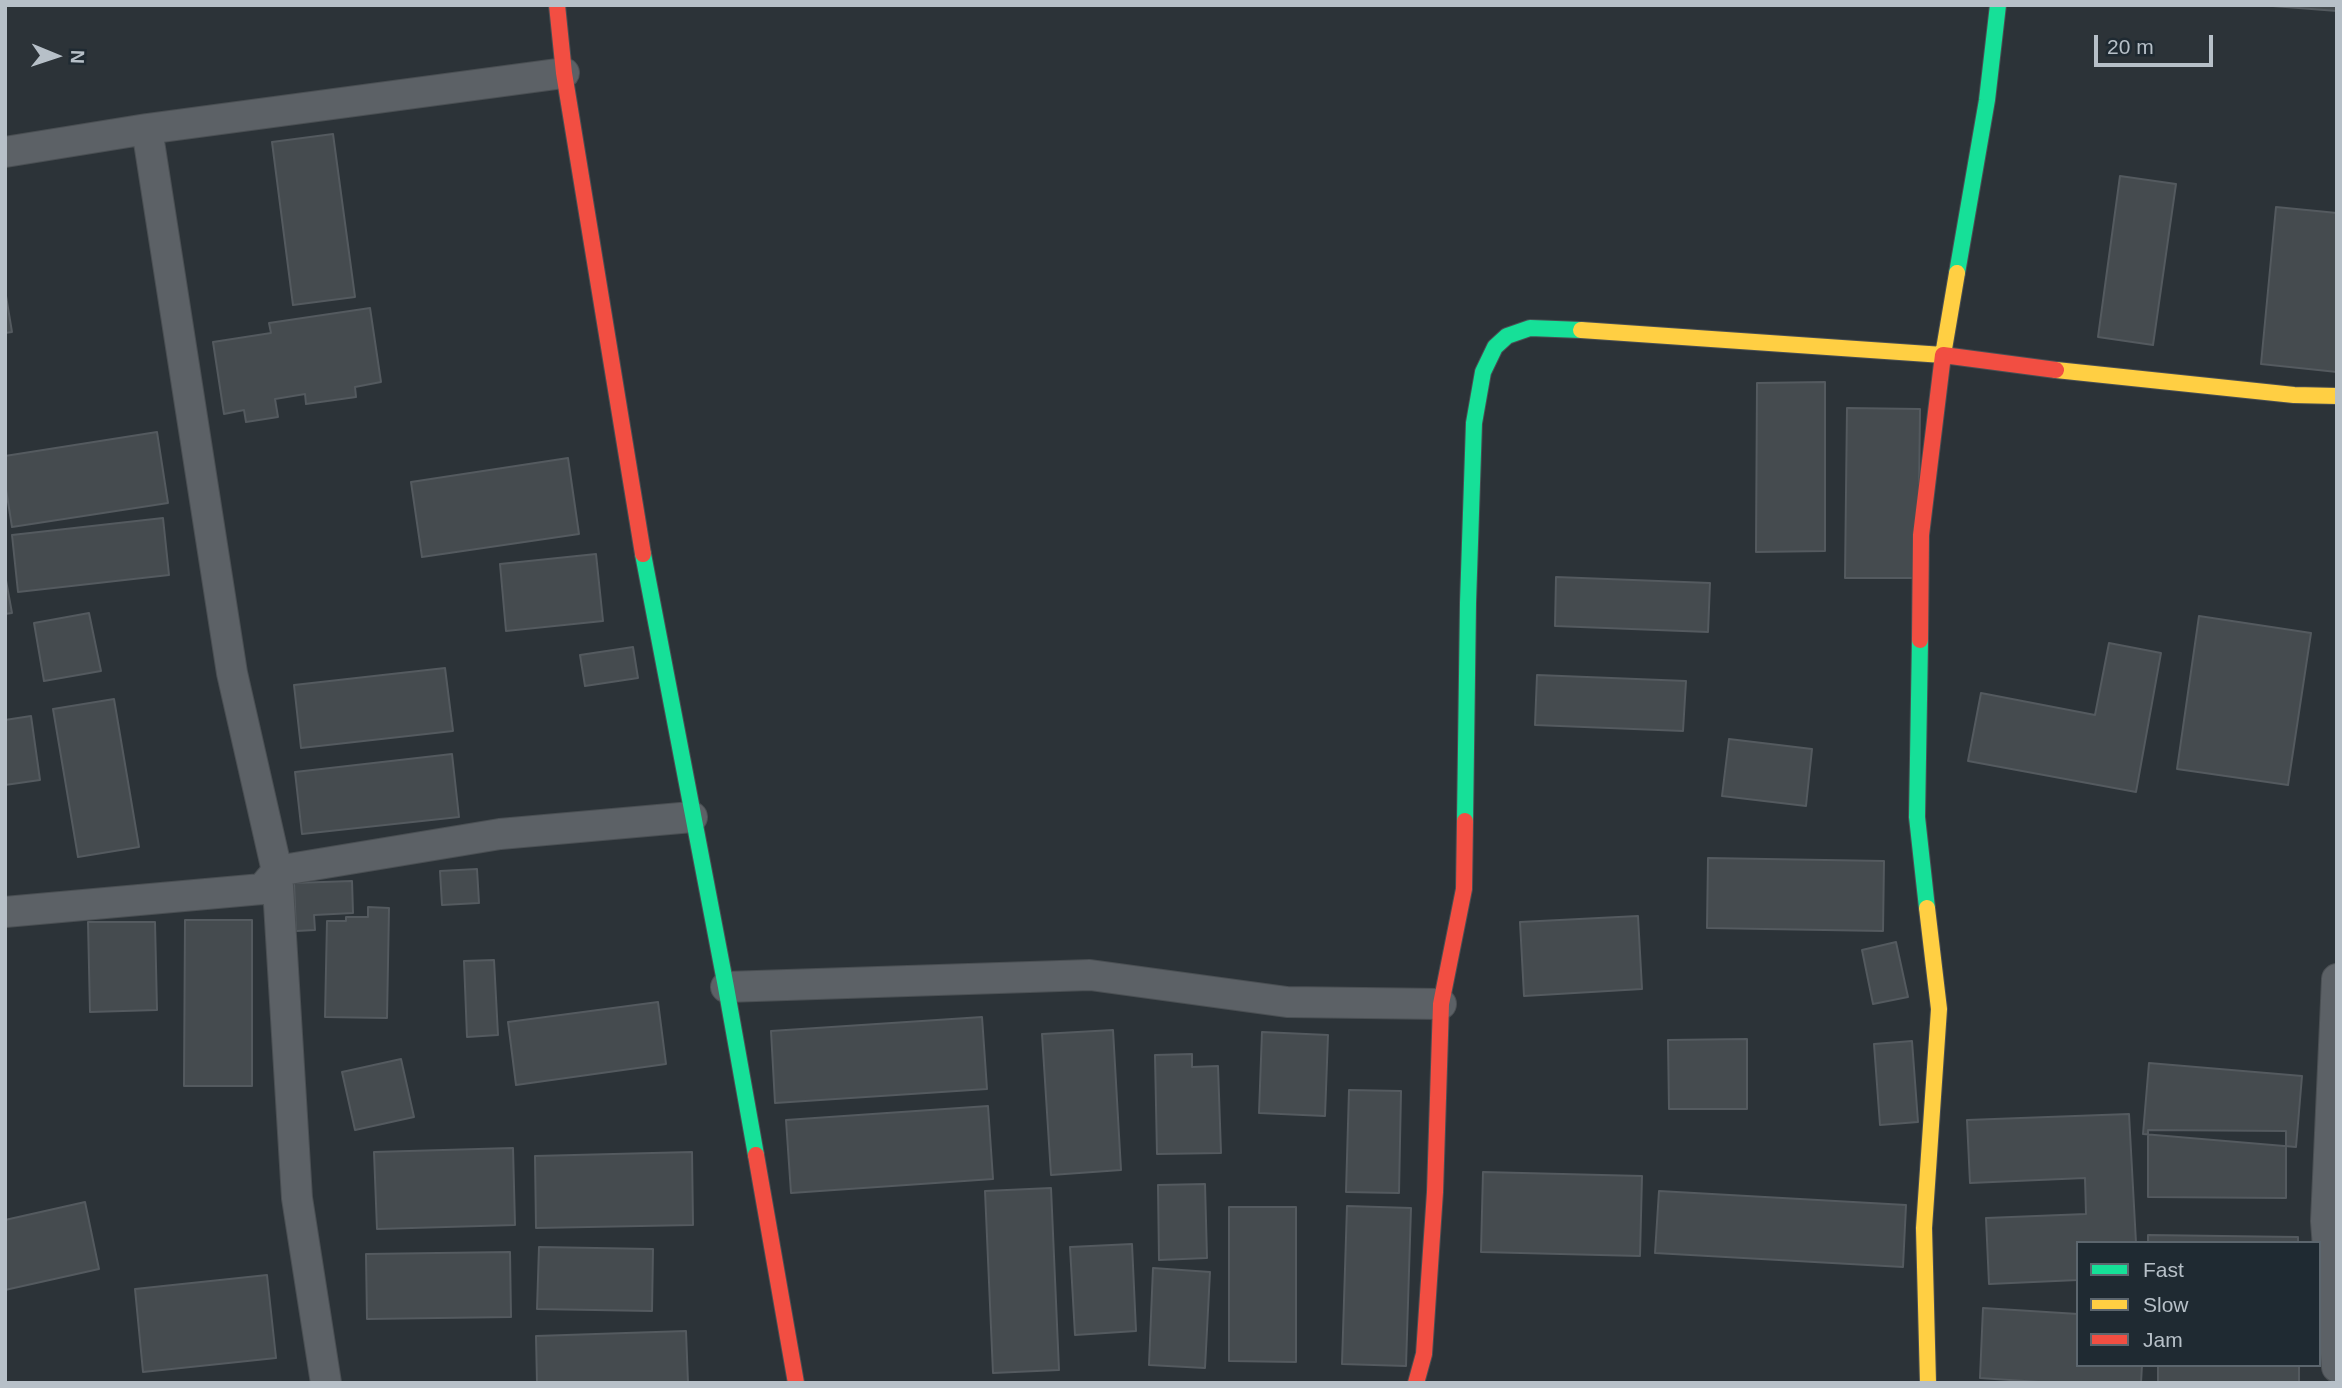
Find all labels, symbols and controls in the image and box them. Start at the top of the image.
north arrow [21,21,91,91]
scale bar [2097,21,2216,65]
text: 20 m [2107,35,2154,58]
text: N [67,50,88,64]
legend [2076,1241,2321,1367]
text: Fast [2143,1258,2184,1281]
text: Slow [2143,1293,2189,1316]
text: Jam [2143,1328,2183,1351]

